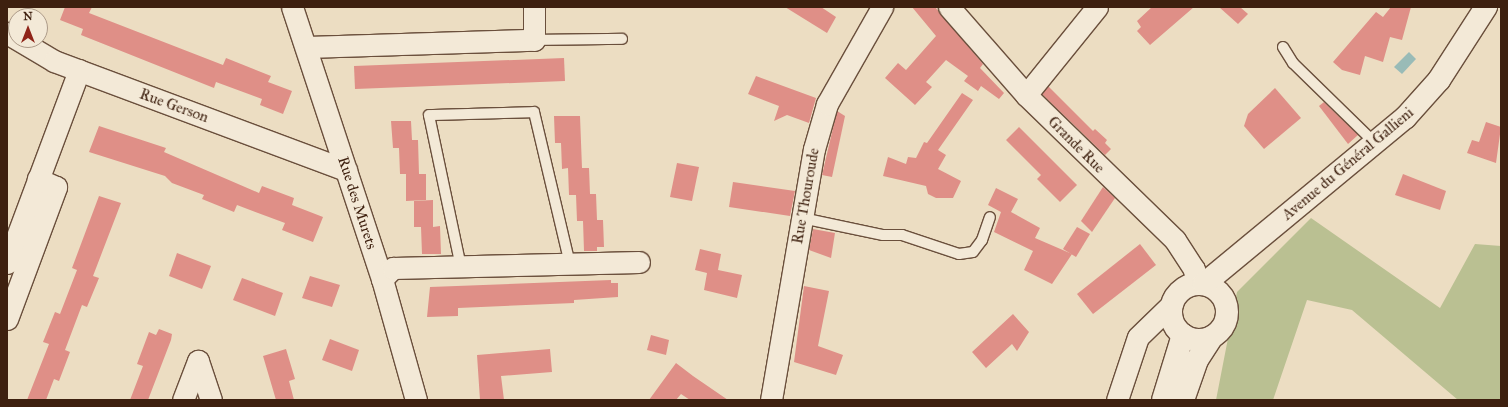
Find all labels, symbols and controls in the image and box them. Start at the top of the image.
north arrow [8,8,48,48]
text: N [23,10,33,23]
street label: Rue Gerson [137,85,211,127]
street label: Avenue du Général Gallieni [1279,104,1417,224]
street label: Grande Rue [1044,113,1108,177]
street label: Rue Thouroude [789,147,823,245]
street label: Rue des Murets [334,154,380,252]

